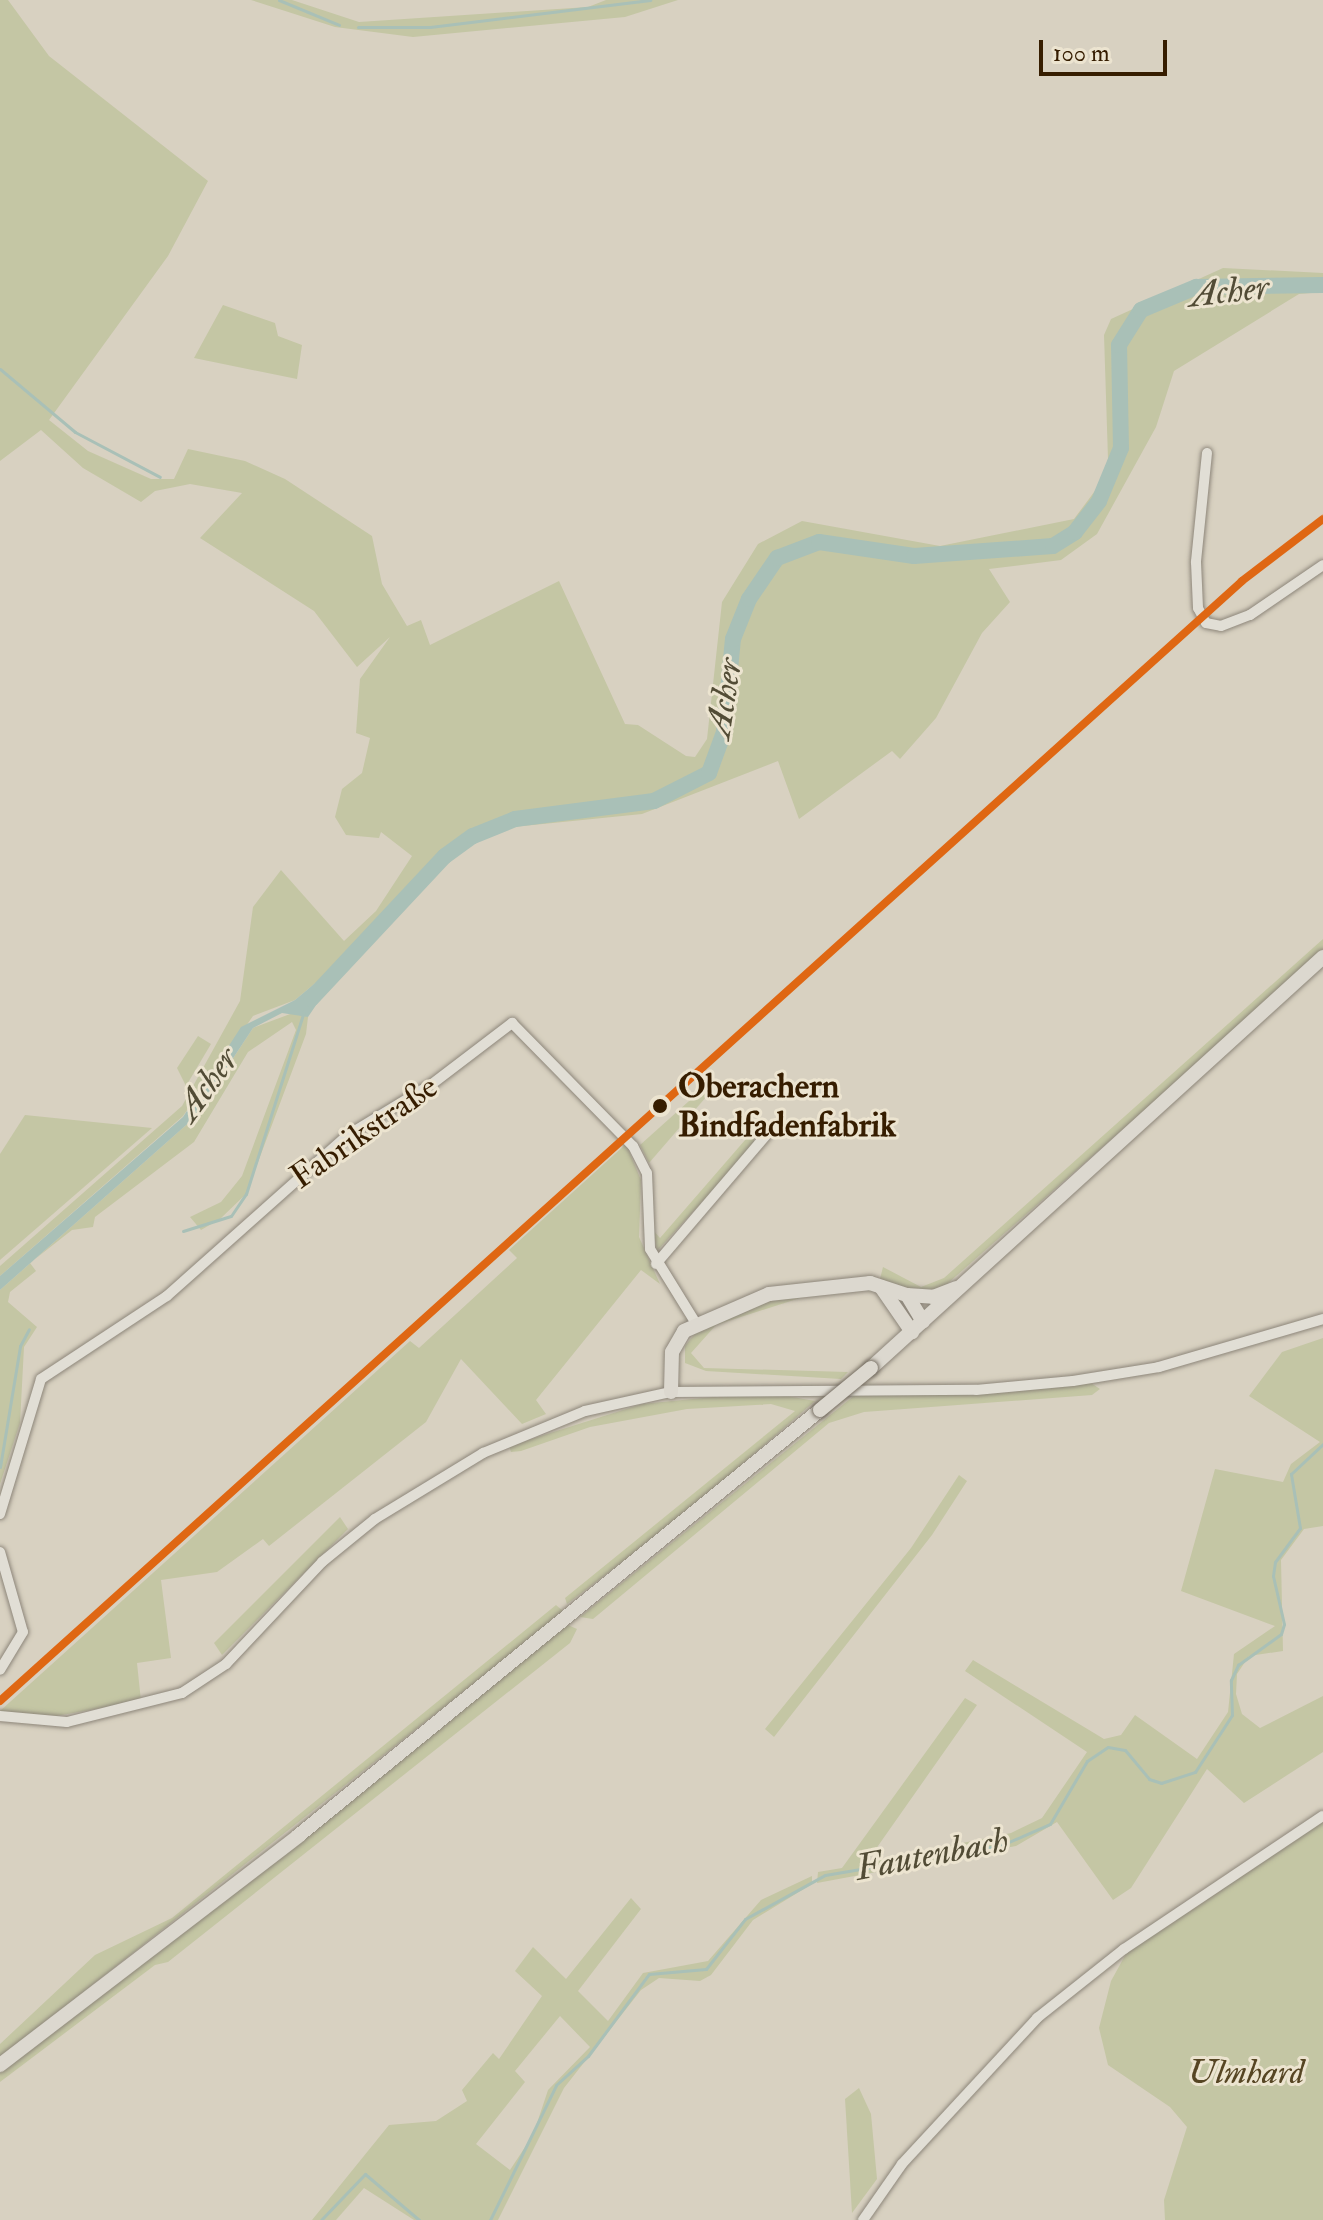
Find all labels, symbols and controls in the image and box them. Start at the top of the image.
scale bar [1043,24,1171,74]
text: 100 m [1053,38,1110,69]
water label: Acher [1187,265,1271,317]
water label: Acher [696,655,752,741]
water label: Acher [166,1039,248,1129]
street label: Fabrikstraße [282,1066,446,1198]
place label: Oberachern Bindfadenfabrik [678,1066,896,1146]
marker: Oberachern Bindfadenfabrik [649,1095,671,1117]
water label: Fautenbach [852,1818,1012,1890]
park label: Ulmhard [1188,2053,1304,2093]

